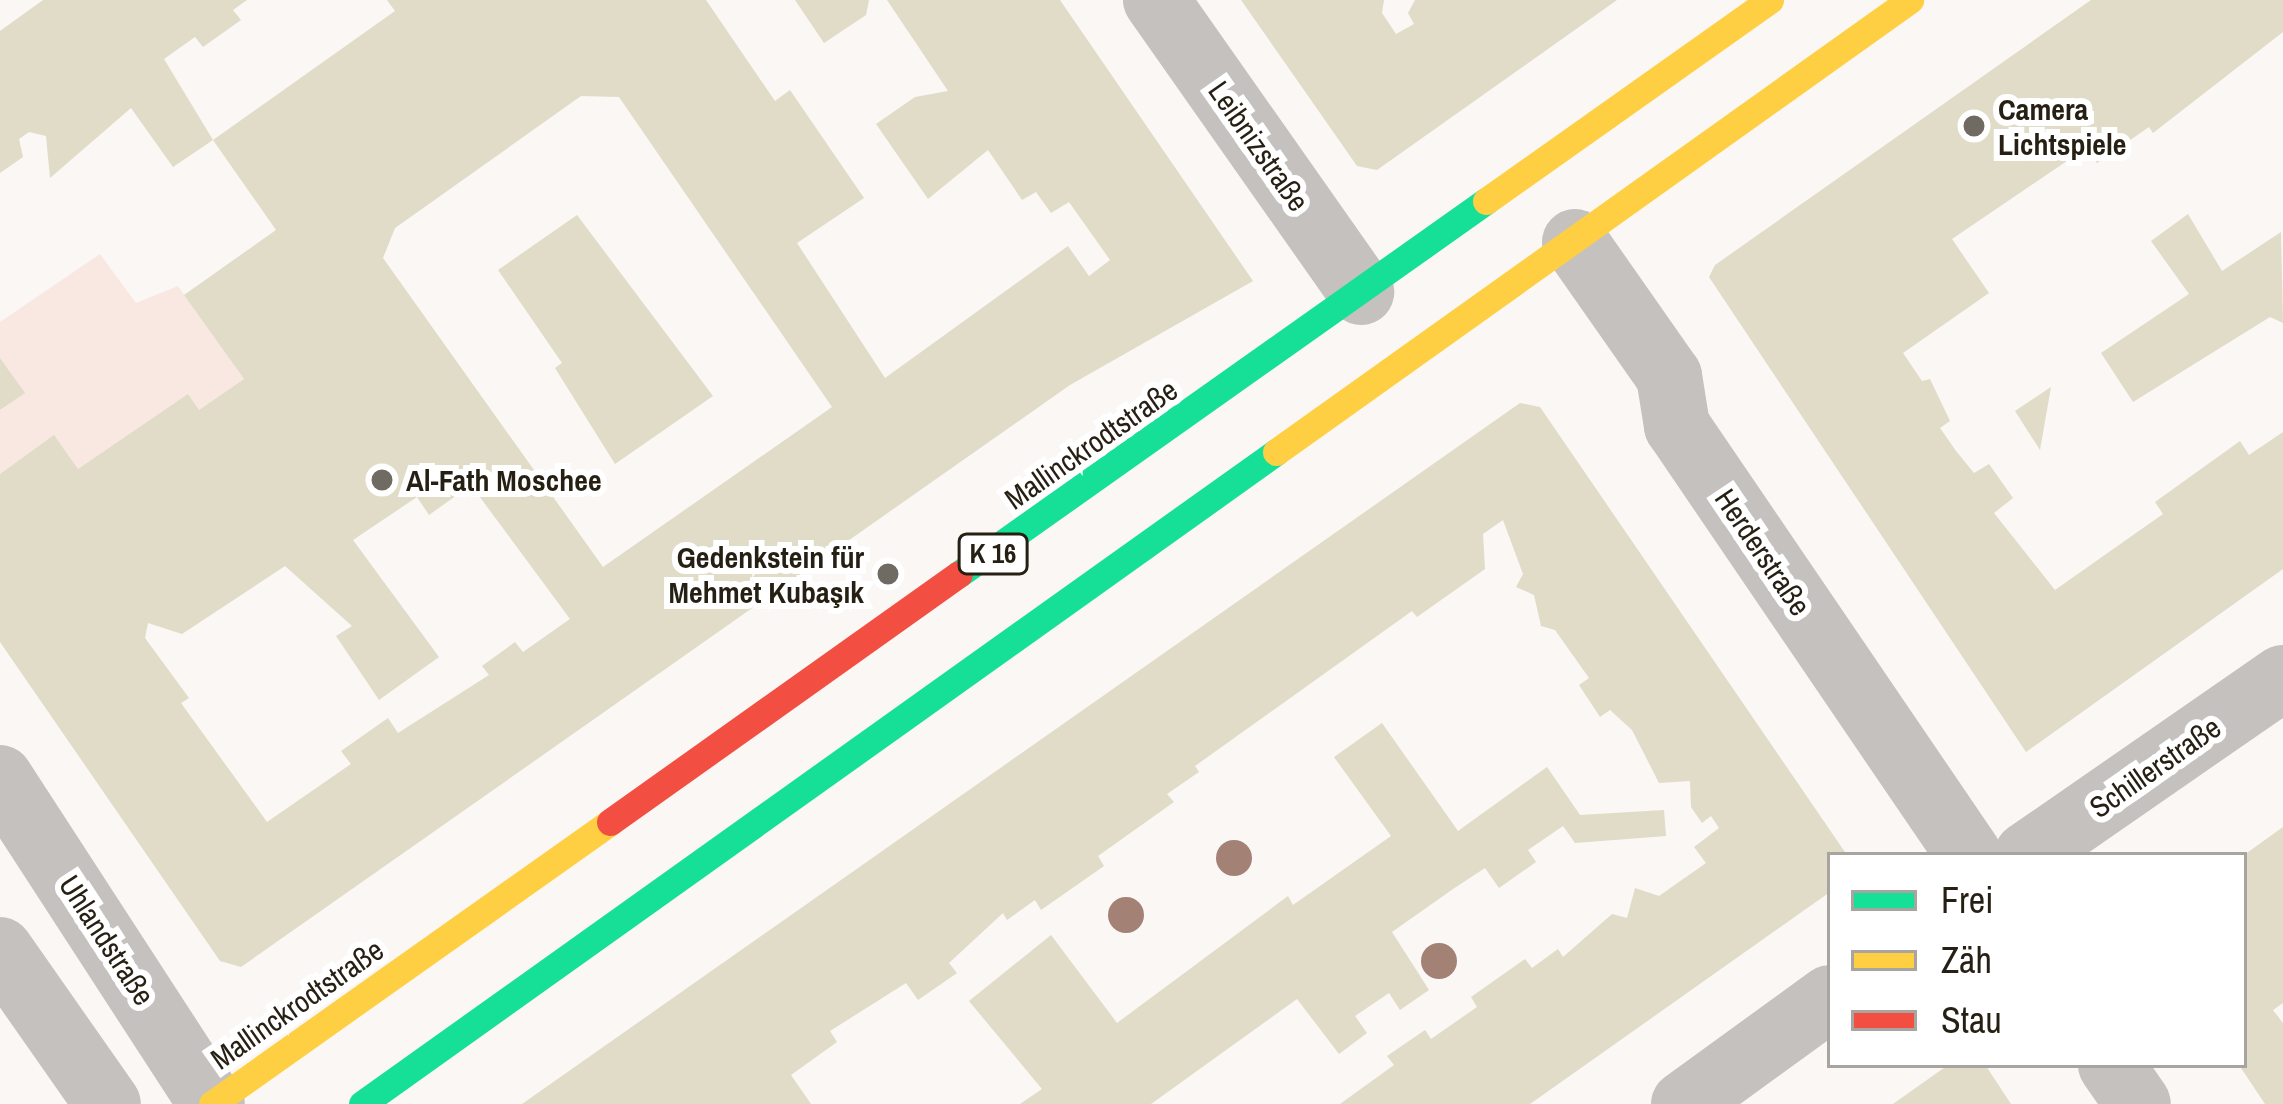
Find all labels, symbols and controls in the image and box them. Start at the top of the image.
street label: Leibnizstraße [1201,74,1317,218]
place label: Camera Lichtspiele [1998,91,2127,162]
marker: Camera Lichtspiele [1961,113,1987,139]
street label: Mallinckrodtstraße [998,371,1184,517]
place label: Al-Fath Moschee [406,462,602,498]
marker: Al-Fath Moschee [369,467,395,493]
street label: Herderstraße [1708,482,1818,622]
road number: K 16 [957,533,1029,575]
place label: Gedenkstein für Mehmet Kubaşık [669,539,864,610]
marker: Gedenkstein für Mehmet Kubaşık [875,561,901,587]
street label: Schillerstraße [2083,709,2227,825]
legend [1827,852,2247,1068]
street label: Uhlandstraße [52,868,162,1012]
text: Frei [1941,876,1994,924]
street label: Mallinckrodtstraße [204,931,390,1077]
text: Zäh [1941,936,1992,984]
text: Stau [1941,996,2002,1044]

